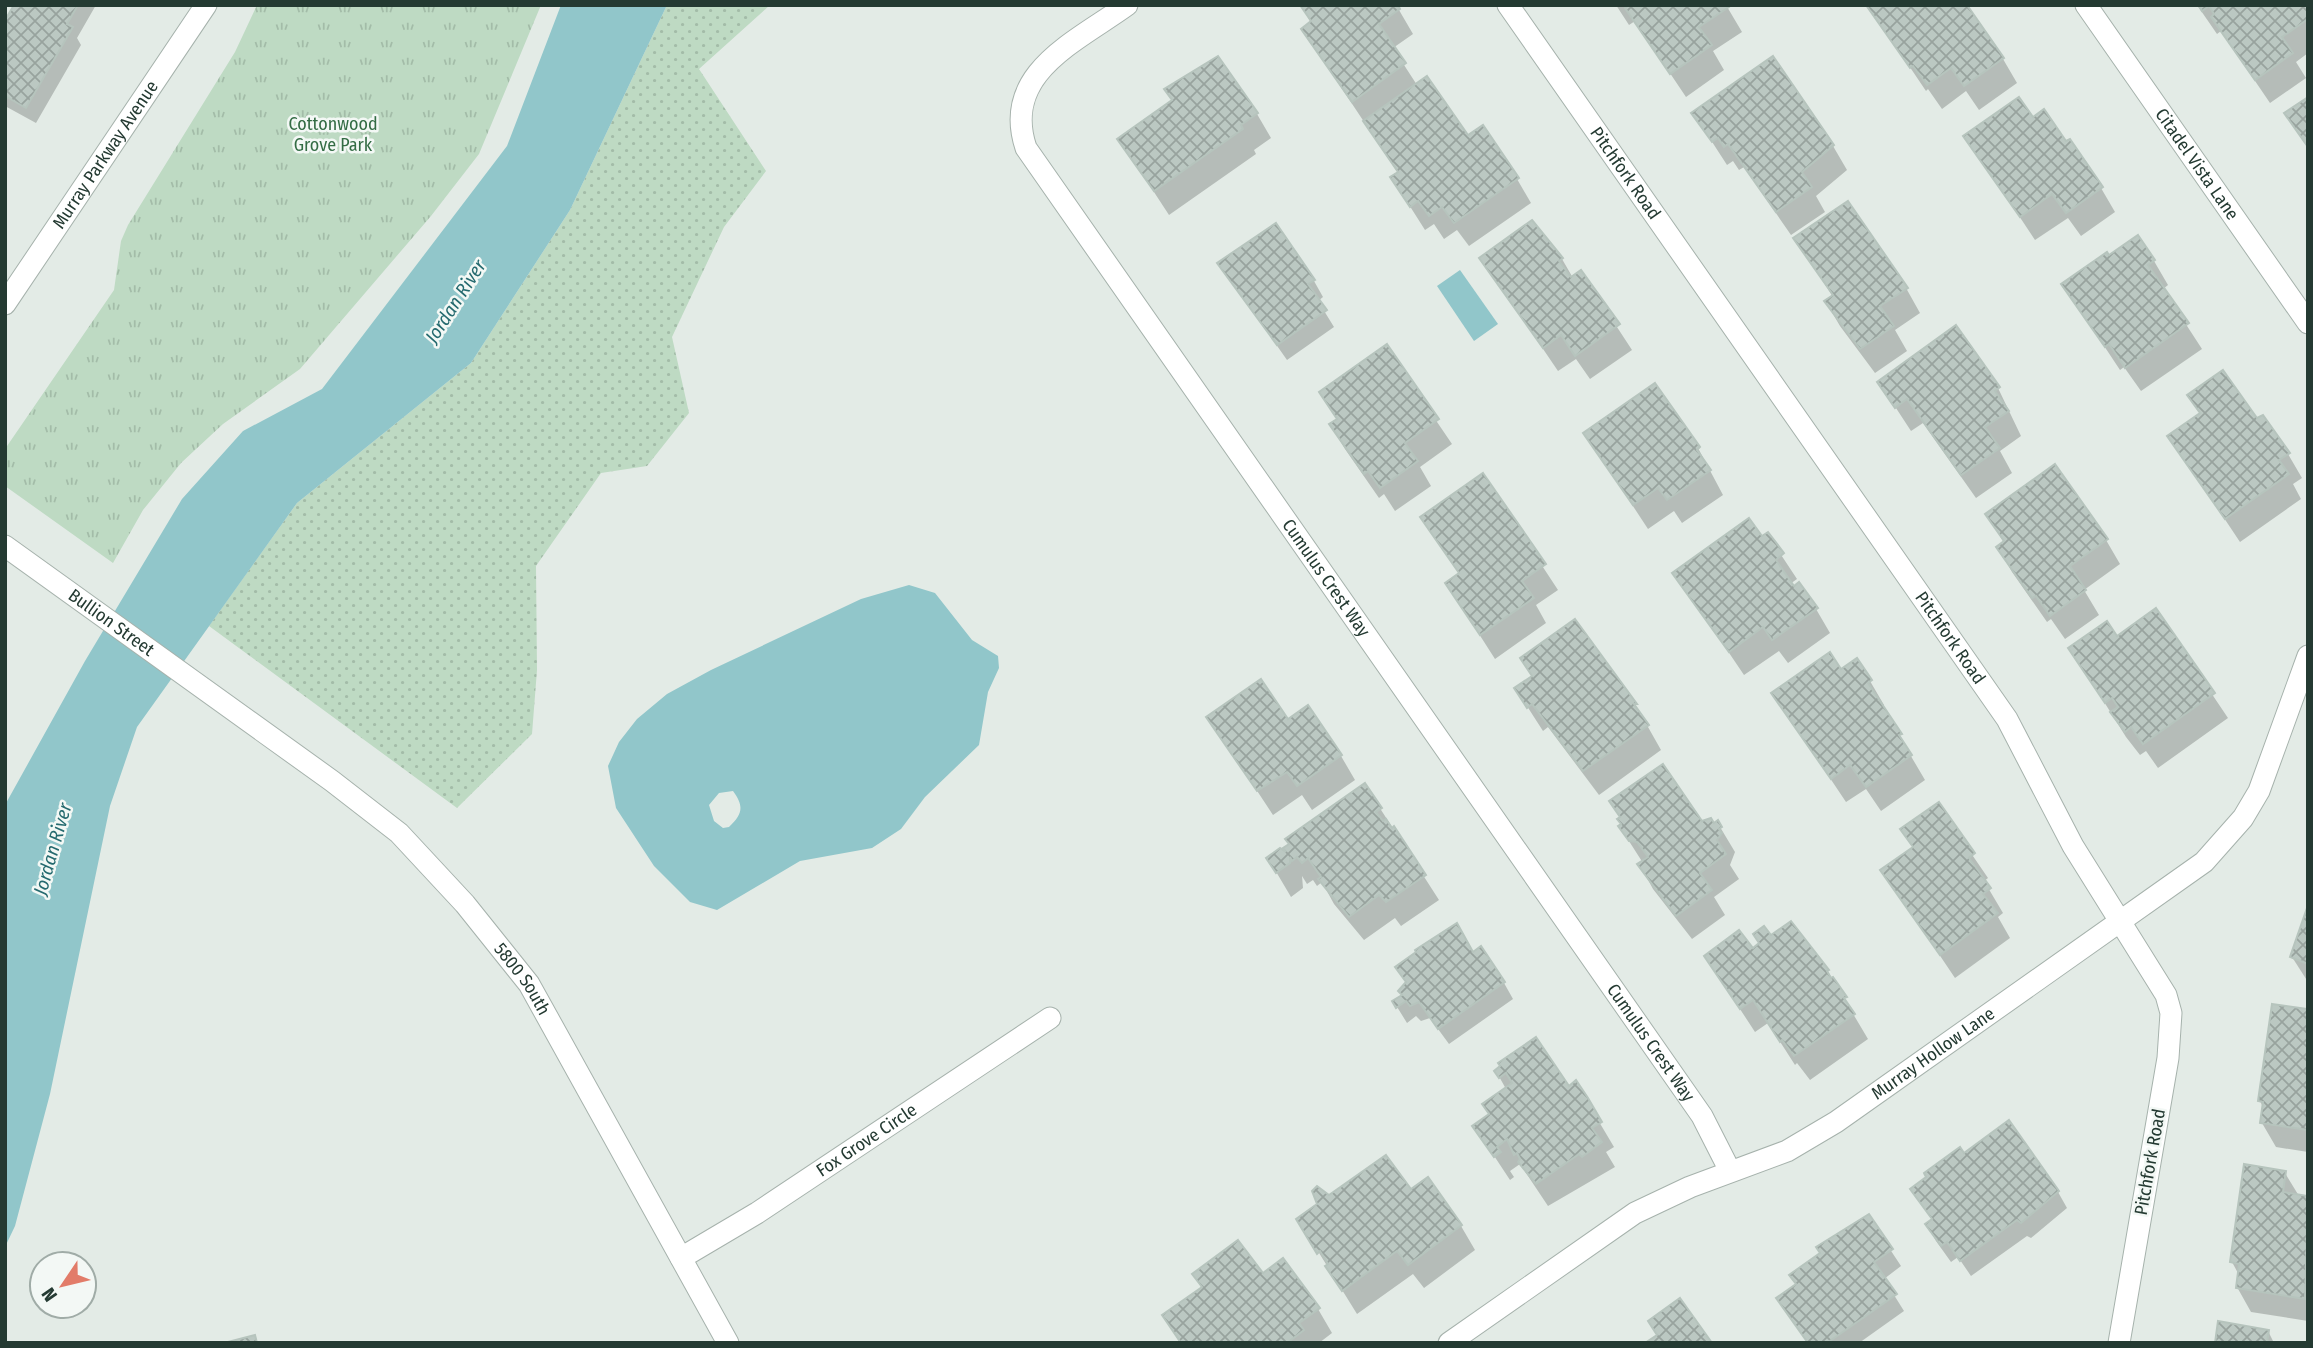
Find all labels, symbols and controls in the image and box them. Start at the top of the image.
street label: Murray Parkway Avenue [48,76,163,233]
street label: Citadel Vista Lane [2150,104,2244,224]
park label: Cottonwood Grove Park [288,113,378,156]
street label: Pitchfork Road [1586,123,1665,224]
water label: Jordan River [419,254,492,348]
street label: Cumulus Crest Way [1277,515,1375,641]
street label: Bullion Street [64,584,159,661]
street label: Pitchfork Road [1910,587,1990,688]
water label: Jordan River [28,799,77,899]
street label: 5800 South [489,938,555,1019]
street label: Cumulus Crest Way [1602,980,1699,1106]
street label: Murray Hollow Lane [1867,1002,1999,1104]
street label: Fox Grove Circle [812,1099,921,1181]
street label: Pitchfork Road [2130,1107,2170,1217]
north arrow [28,1250,98,1320]
text: N [37,1283,62,1306]

